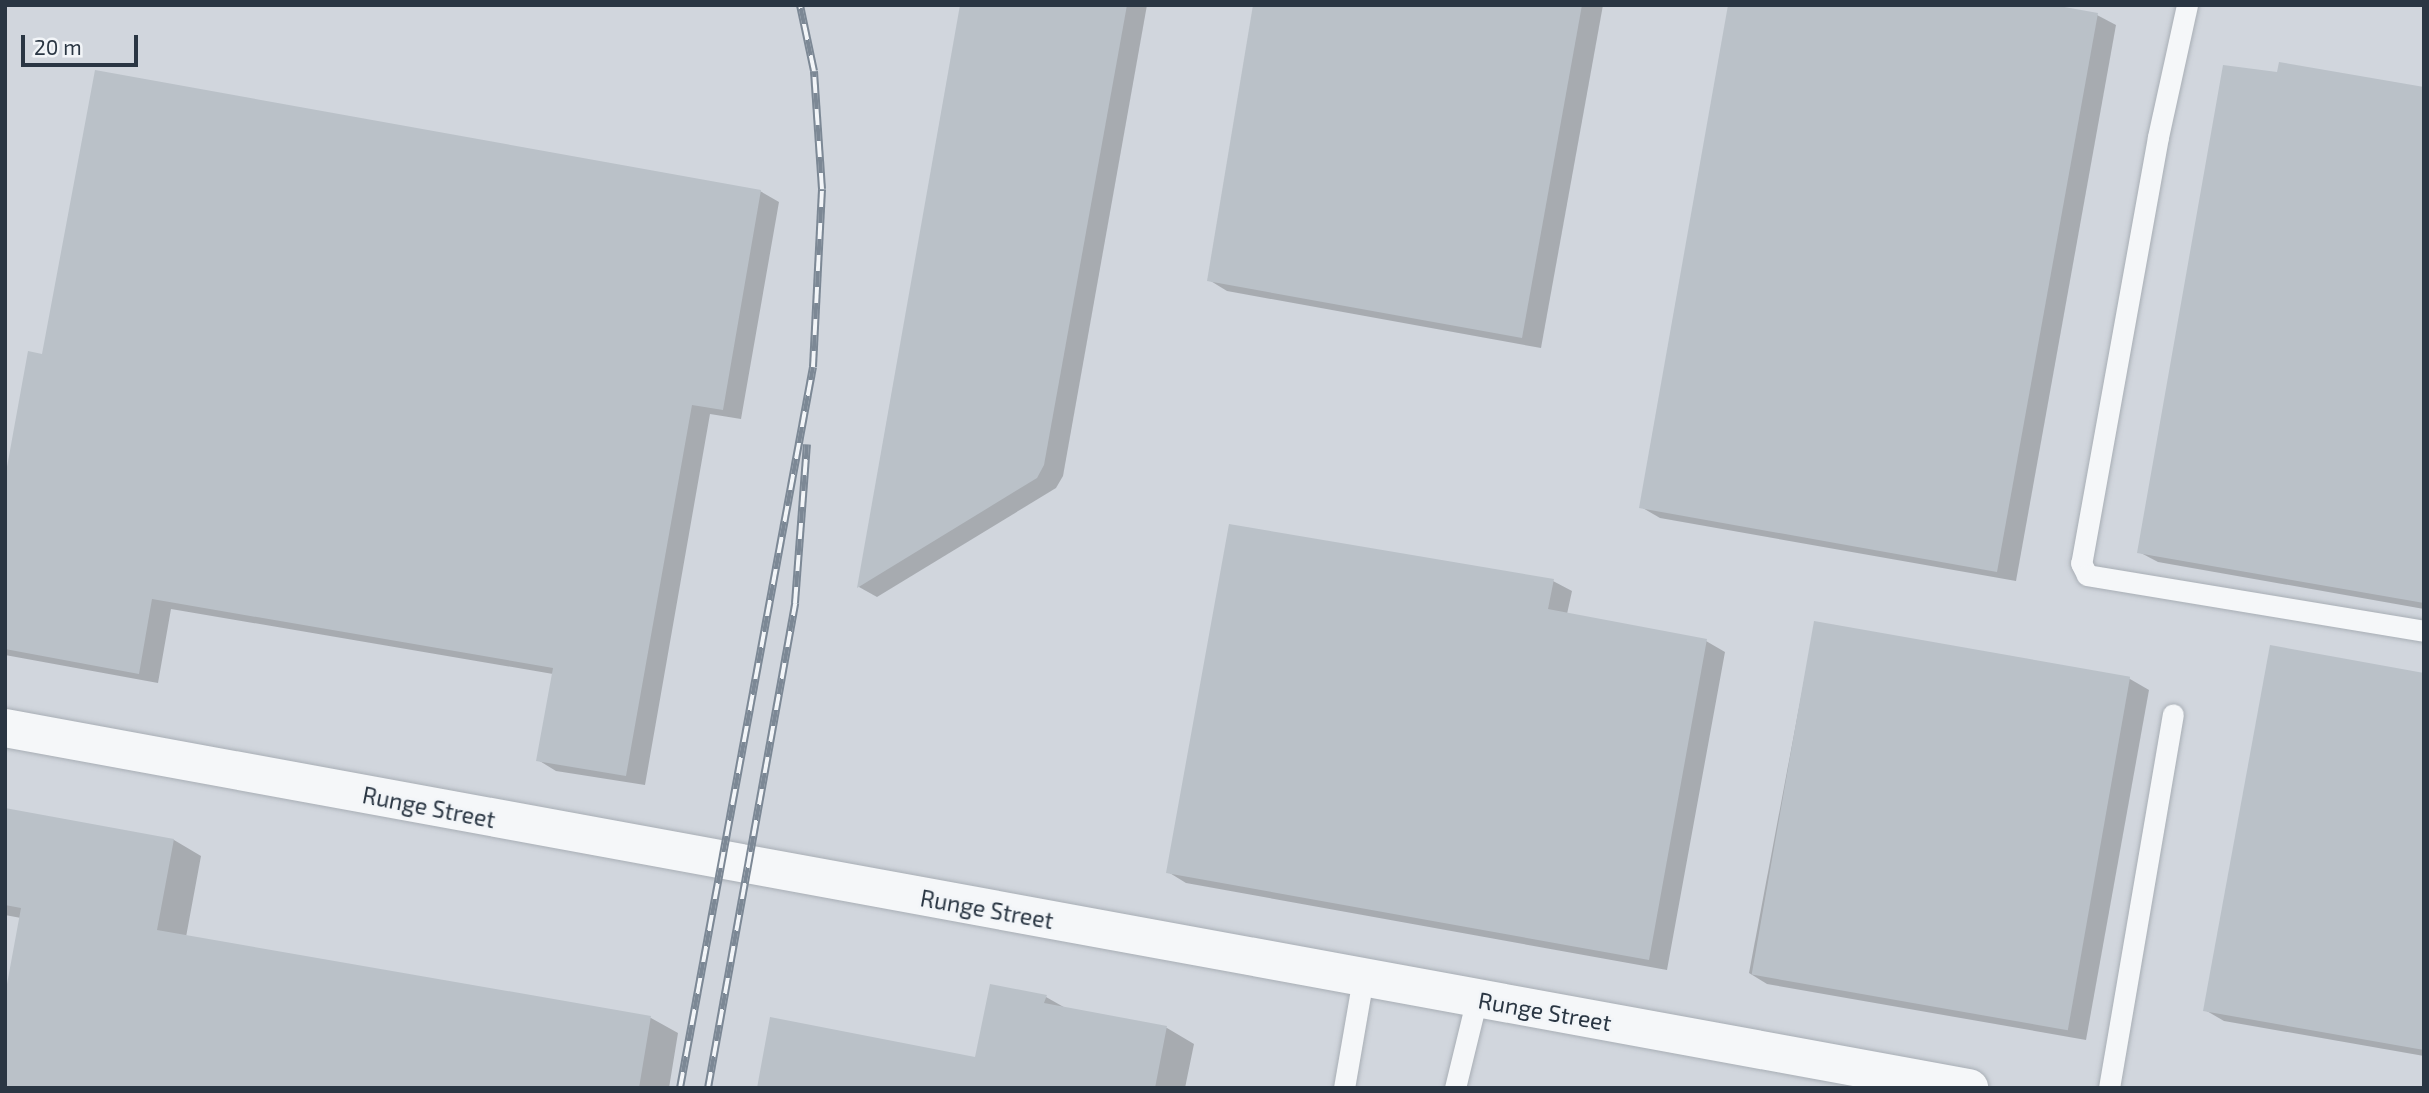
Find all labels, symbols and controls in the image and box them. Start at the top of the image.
scale bar [24,21,142,65]
text: 20 m [34,34,82,59]
street label: Runge Street [360,781,498,833]
street label: Runge Street [918,884,1056,934]
street label: Runge Street [1476,986,1614,1036]

